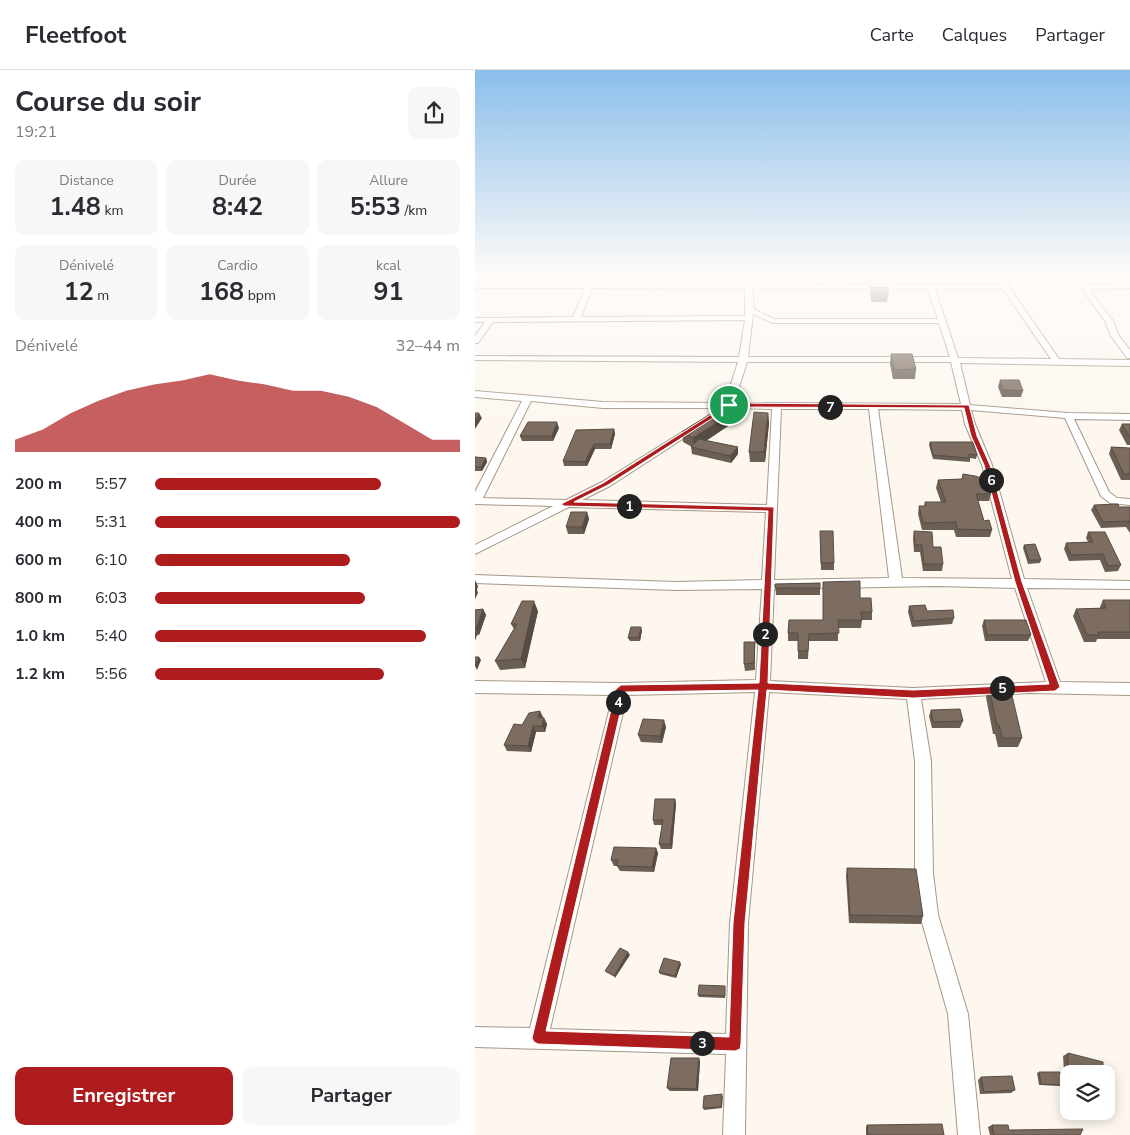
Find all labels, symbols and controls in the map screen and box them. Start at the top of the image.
text: Fleetfoot [25,19,126,51]
text: Carte [870,23,914,47]
text: Calques [942,23,1007,47]
text: Partager [1035,23,1105,47]
text: Course du soir [15,83,201,121]
button: share [408,87,460,139]
text: 19:21 [15,121,57,143]
text: Distance [59,171,114,190]
text: Durée [218,171,257,190]
text: Allure [369,171,408,190]
text: 1.48 [50,190,101,224]
text: 8:42 [212,190,263,224]
text: 5:53 [350,190,401,224]
text: km [101,201,123,220]
text: /km [401,201,427,220]
text: Dénivelé [59,256,114,275]
text: Cardio [217,256,258,275]
text: kcal [376,256,401,275]
text: 12 [64,275,94,309]
text: 168 [199,275,244,309]
text: 91 [373,275,404,309]
text: m [94,286,109,305]
text: bpm [244,286,276,305]
text: Dénivelé [15,335,78,357]
text: 32–44 m [396,335,460,357]
pin [708,384,750,426]
icon: arrive [715,391,743,419]
pin: 7 [817,394,843,420]
text: 7 [826,398,835,417]
pin: 6 [979,468,1003,492]
text: 6 [987,471,996,490]
text: 200 m [15,473,62,495]
text: 5:57 [95,473,127,495]
pin: 1 [617,494,641,518]
text: 1 [625,497,634,516]
text: 400 m [15,511,62,533]
text: 5:31 [95,511,127,533]
text: 600 m [15,549,62,571]
text: 6:10 [95,549,127,571]
text: 800 m [15,587,62,609]
text: 6:03 [95,587,127,609]
pin: 2 [753,622,777,646]
text: 1.0 km [15,625,65,647]
text: 5:40 [95,625,127,647]
text: 2 [761,625,770,644]
text: 1.2 km [15,663,65,685]
text: 5:56 [95,663,127,685]
pin: 5 [989,676,1015,700]
text: 5 [998,679,1007,698]
pin: 4 [605,690,631,714]
text: 4 [614,693,623,712]
pin: 3 [689,1030,715,1056]
text: 3 [698,1034,707,1053]
map controls [1060,1065,1115,1120]
button: layers [1060,1065,1115,1120]
button: Enregistrer [15,1067,233,1125]
button: Partager [243,1067,460,1125]

